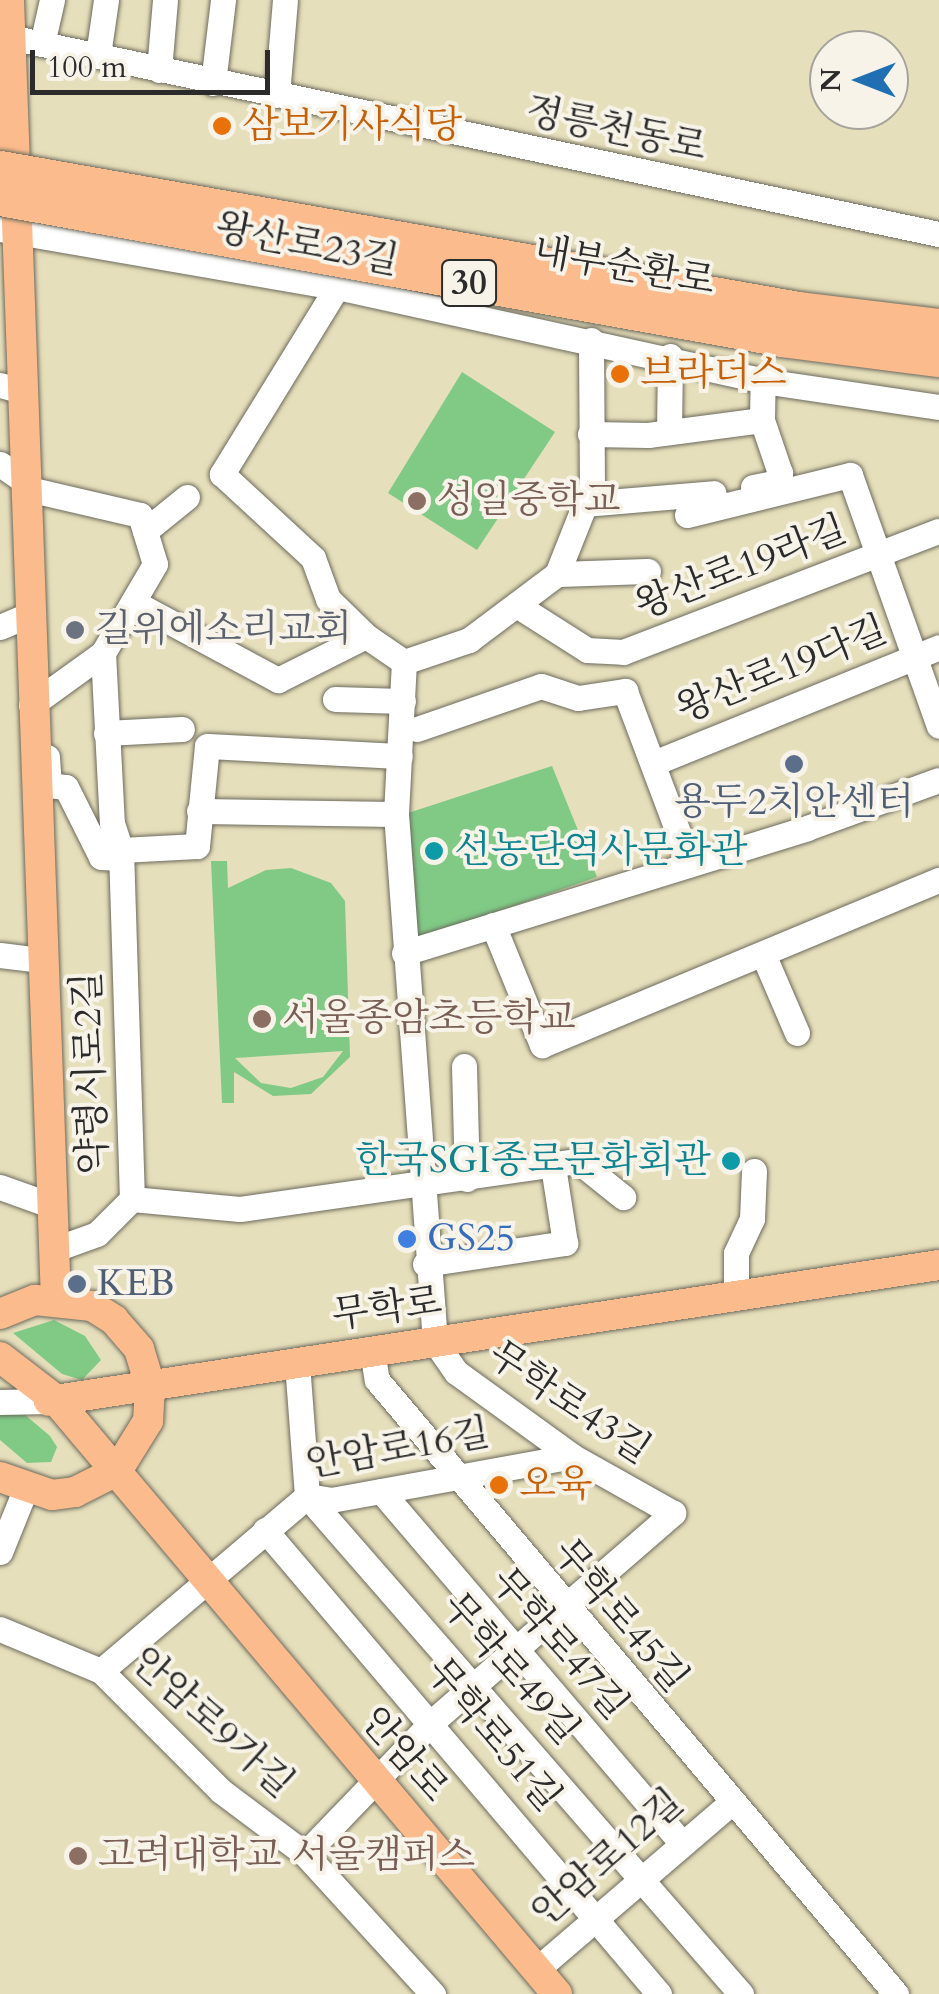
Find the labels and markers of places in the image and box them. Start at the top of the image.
place label: 삼보기사식당 [242,103,462,149]
marker: 삼보기사식당 [211,115,233,137]
place label: 브라더스 [640,351,787,397]
marker: 브라더스 [609,363,631,385]
place label: 성일중학교 [437,478,621,524]
marker: 성일중학교 [406,490,428,512]
place label: 길위에소리교회 [95,607,352,653]
marker: 길위에소리교회 [64,619,86,641]
marker: 용두2치안센터 [783,753,805,775]
place label: 용두2치안센터 [674,780,914,826]
place label: 선농단역사문화관 [454,828,748,874]
marker: 선농단역사문화관 [423,840,445,862]
place label: 서울종암초등학교 [282,996,576,1042]
marker: 서울종암초등학교 [251,1008,273,1030]
place label: 한국SGI종로문화회관 [355,1138,711,1184]
marker: 한국SGI종로문화회관 [720,1150,742,1172]
place label: GS25 [427,1216,515,1262]
marker: GS25 [396,1228,418,1250]
place label: KEB [97,1261,175,1307]
marker: KEB [66,1273,88,1295]
place label: 오육 [519,1462,592,1508]
marker: 오육 [488,1474,510,1496]
place label: 고려대학교 서울캠퍼스 [98,1833,475,1879]
marker: 고려대학교 서울캠퍼스 [67,1845,89,1867]

